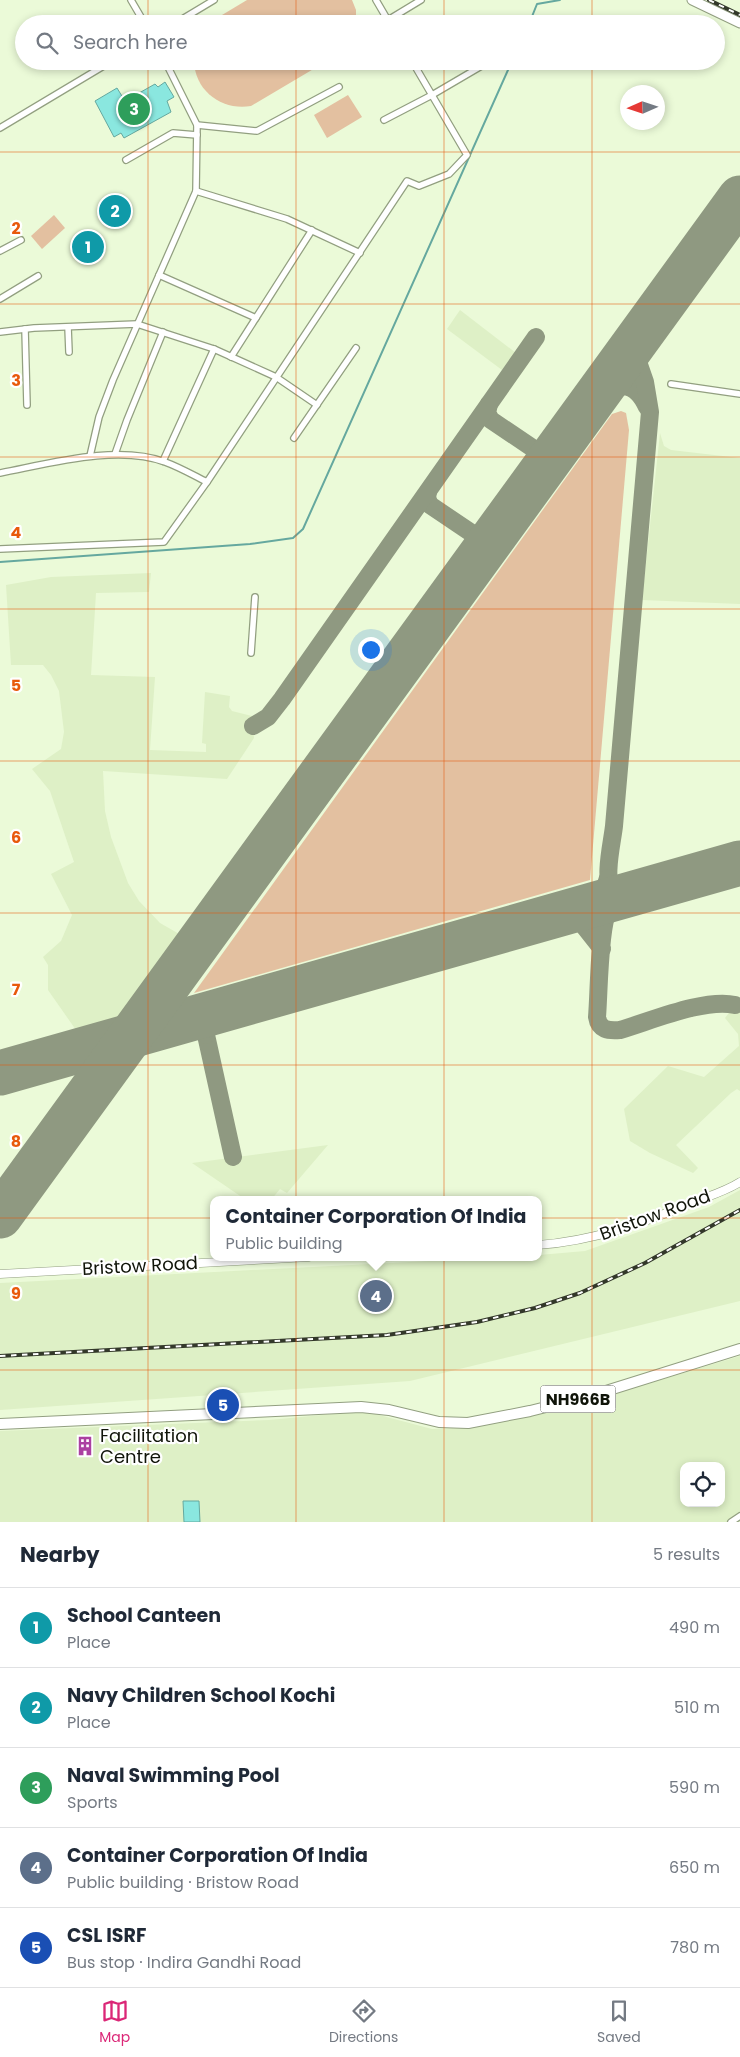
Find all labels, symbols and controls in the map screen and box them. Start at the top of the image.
search box [15,15,725,70]
icon: search [33,29,61,57]
text: Search here [73,29,187,56]
north arrow [620,85,665,130]
pin: 3 [118,90,150,128]
pin: 2 [99,192,131,230]
text: 2 [11,217,21,240]
pin: 1 [72,228,104,266]
text: 3 [11,369,21,392]
text: 4 [11,521,22,544]
your location [358,637,384,663]
text: 5 [11,674,21,697]
text: 6 [11,826,21,849]
text: 7 [12,978,21,1001]
text: 8 [11,1130,21,1153]
street label: Bristow Road [596,1183,714,1246]
popup [210,1196,542,1261]
text: Container Corporation Of India [226,1203,526,1230]
text: Public building [226,1232,342,1255]
street label: Bristow Road [81,1250,199,1281]
pin: 4 [360,1277,392,1315]
text: 9 [11,1282,21,1305]
pin: 5 [207,1386,239,1424]
road number: NH966B [540,1386,616,1412]
place label: Facilitation Centre [100,1423,198,1469]
building icon: Facilitation Centre [74,1435,96,1457]
map controls [680,1462,725,1507]
button: locate [680,1462,725,1507]
text: Nearby [20,1540,100,1569]
text: 5 results [653,1543,720,1566]
text: School Canteen [67,1602,221,1629]
text: 1 [33,1616,39,1639]
text: 490 m [669,1616,720,1639]
text: Place [67,1631,111,1654]
text: Navy Children School Kochi [67,1682,335,1709]
text: 2 [31,1696,41,1719]
text: 510 m [674,1696,720,1719]
text: Place [67,1711,111,1734]
text: Naval Swimming Pool [67,1762,280,1789]
text: 3 [31,1776,41,1799]
text: 590 m [669,1776,720,1799]
text: Sports [67,1791,118,1814]
text: Container Corporation Of India [67,1842,368,1869]
text: 4 [31,1856,41,1879]
text: 650 m [669,1856,720,1879]
text: Public building · Bristow Road [67,1871,299,1894]
text: CSL ISRF [67,1922,146,1949]
text: 5 [31,1936,41,1959]
text: 780 m [670,1936,720,1959]
text: Bus stop · Indira Gandhi Road [67,1951,301,1974]
tab: Map [99,1997,130,2048]
tab: Directions [329,1997,398,2048]
tab: Saved [597,1997,641,2048]

